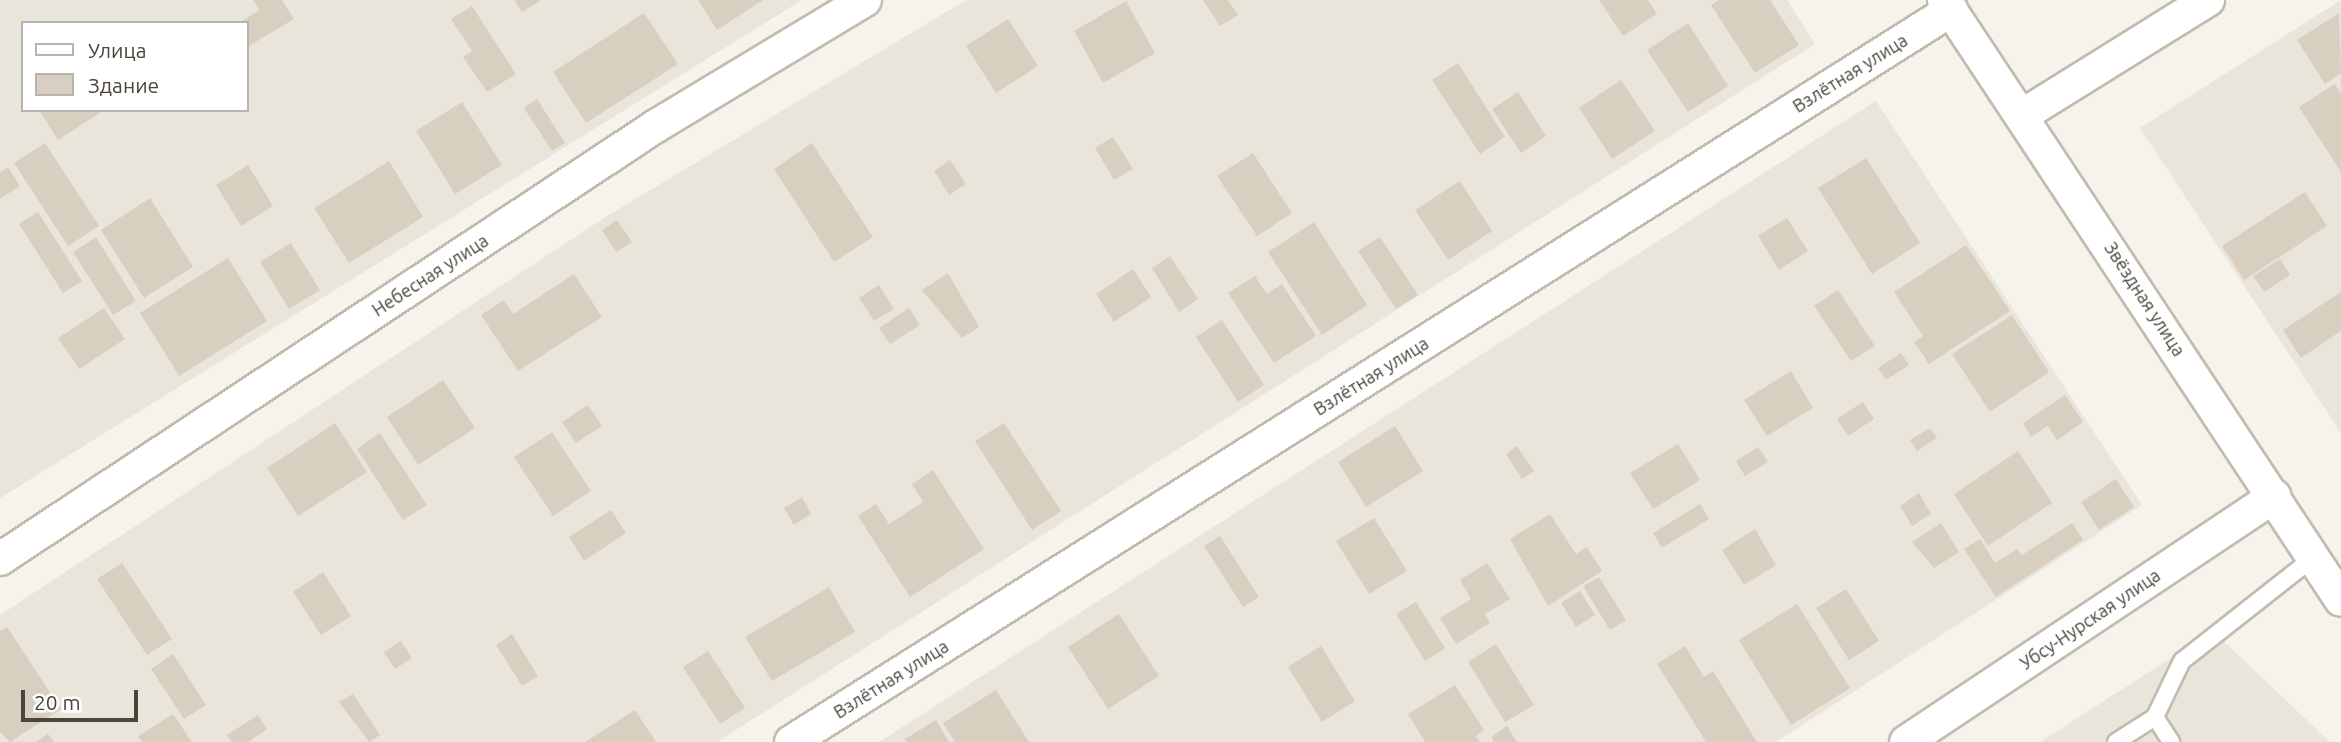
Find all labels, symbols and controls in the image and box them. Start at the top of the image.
legend [21,21,248,112]
street label: Взлётная улица [1789,29,1911,117]
text: Улица [88,38,146,62]
text: Здание [88,73,159,97]
street label: Небесная улица [368,229,492,321]
street label: Звёздная улица [2100,238,2190,360]
street label: Взлётная улица [1310,332,1432,420]
street label: Убсу-Нурская улица [2016,564,2164,674]
street label: Взлётная улица [830,635,952,723]
scale bar [24,676,142,720]
text: 20 m [34,690,81,714]

